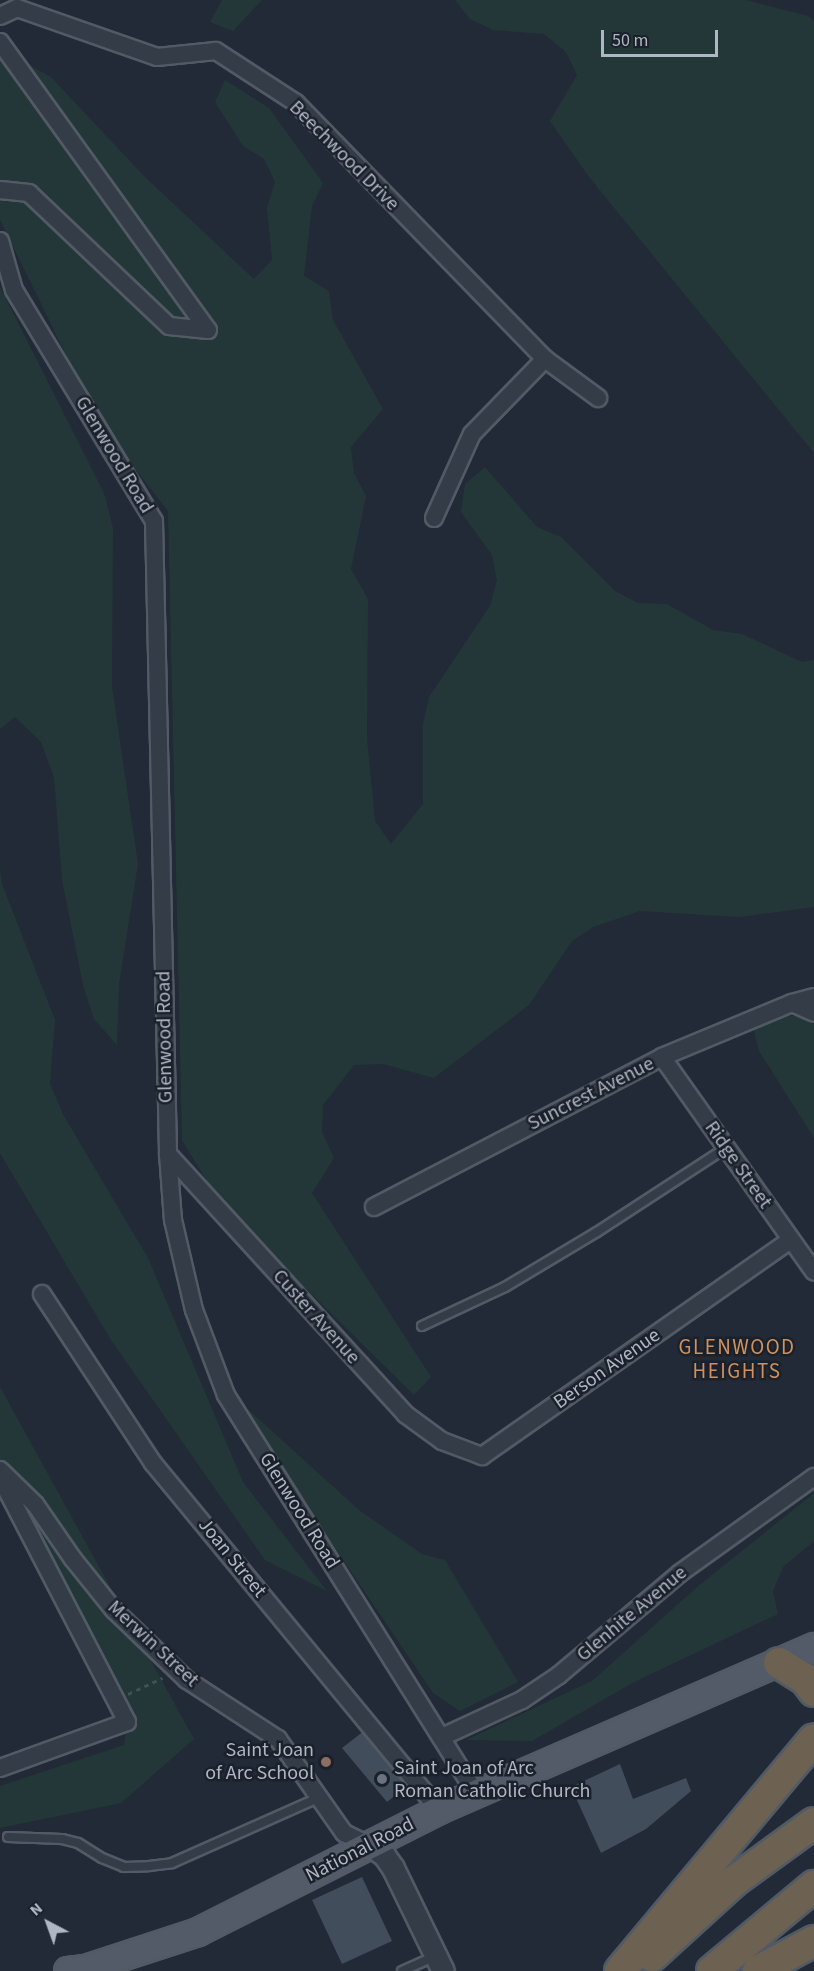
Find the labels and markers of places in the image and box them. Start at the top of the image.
place label: Saint Joan of Arc School [205,1738,314,1785]
marker: Saint Joan of Arc School [319,1755,333,1769]
place label: Saint Joan of Arc Roman Catholic Church [394,1756,590,1803]
marker: Saint Joan of Arc Roman Catholic Church [375,1772,389,1786]

